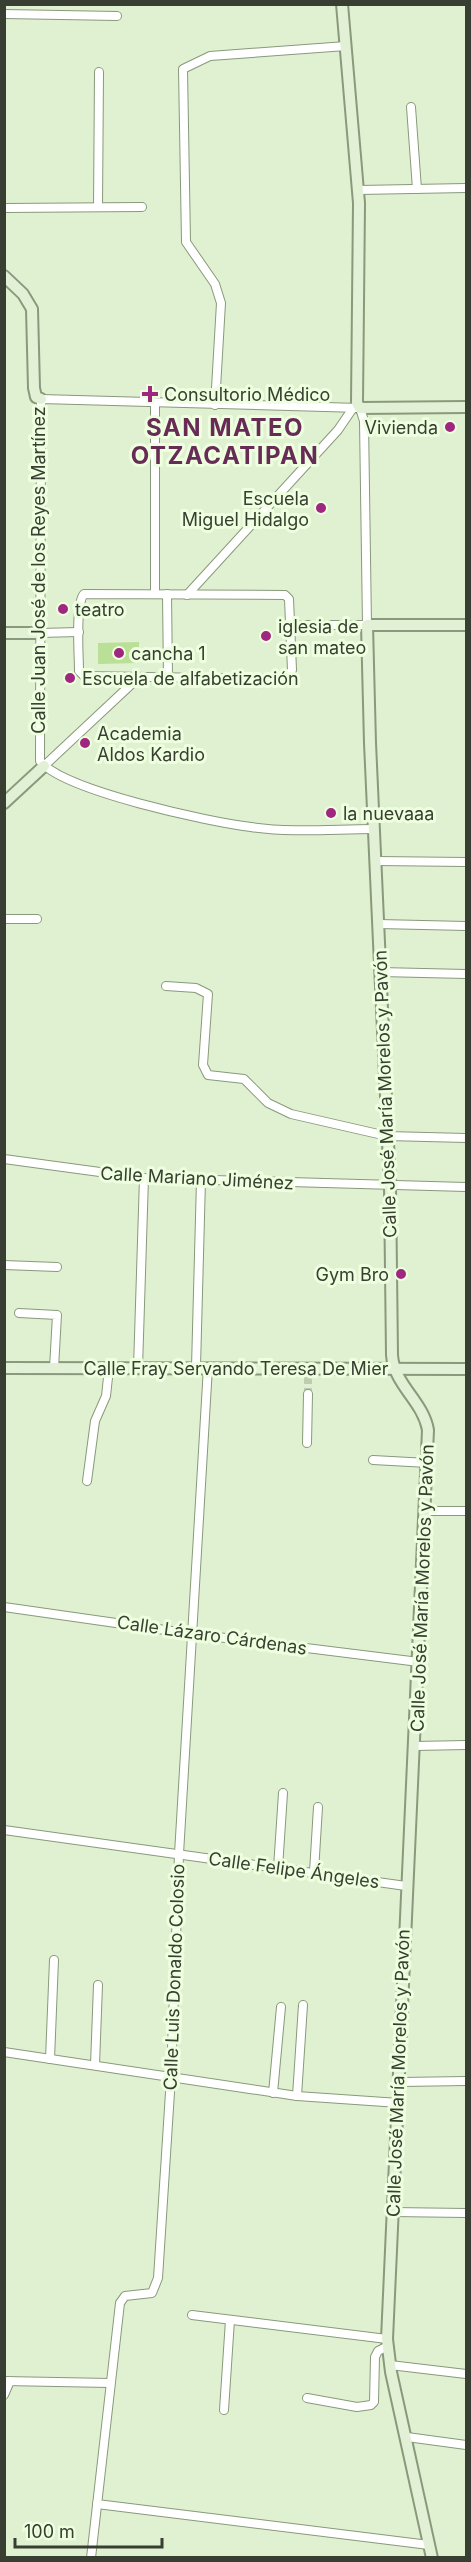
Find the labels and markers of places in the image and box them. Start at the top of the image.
place label: Consultorio Médico [164,384,330,405]
marker: Consultorio Médico [141,385,159,403]
place label: Vivienda [364,417,438,438]
marker: Vivienda [443,420,457,434]
place label: Escuela Miguel Hidalgo [182,488,309,530]
marker: Escuela Miguel Hidalgo [314,501,328,515]
place label: teatro [75,599,125,620]
marker: teatro [56,602,70,616]
place label: iglesia de san mateo [278,616,366,658]
marker: iglesia de san mateo [259,629,273,643]
place label: cancha 1 [131,643,206,664]
marker: cancha 1 [112,646,126,660]
place label: Escuela de alfabetización [82,668,299,689]
marker: Escuela de alfabetización [63,671,77,685]
place label: Academia Aldos Kardio [97,723,205,765]
marker: Academia Aldos Kardio [78,736,92,750]
place label: la nuevaaa [343,803,434,824]
marker: la nuevaaa [324,806,338,820]
place label: Gym Bro [316,1264,389,1285]
marker: Gym Bro [394,1267,408,1281]

